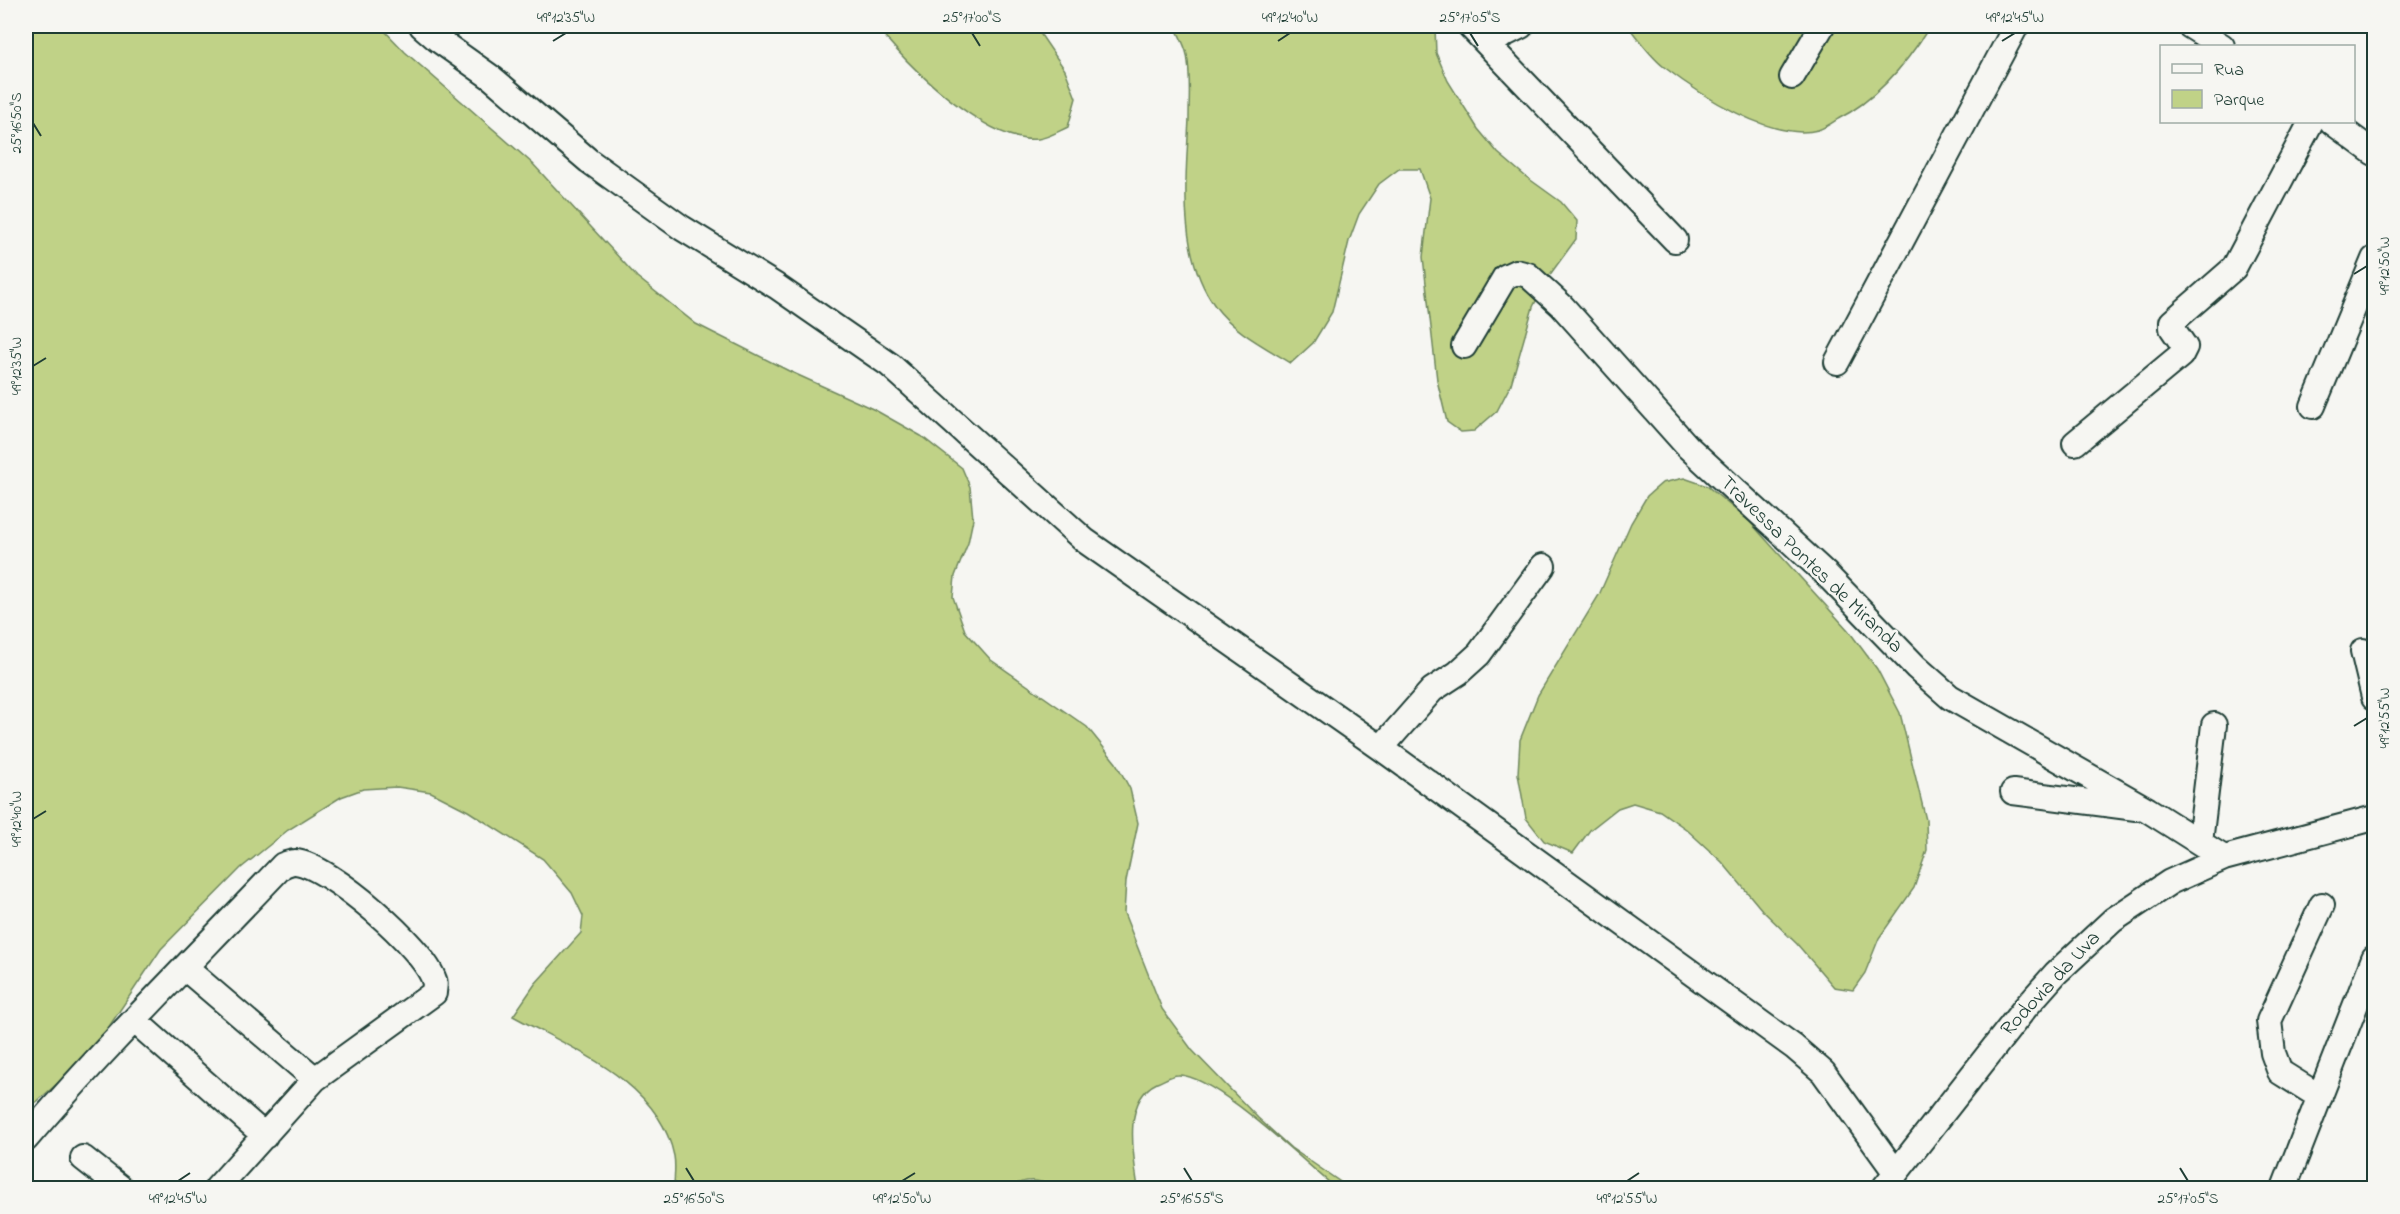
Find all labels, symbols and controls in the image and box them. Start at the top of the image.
text: 49°12'35"W [537,7,595,29]
text: 25°17'00"S [943,7,1002,29]
text: 49°12'40"W [1262,7,1318,29]
text: 25°17'05"S [1440,7,1501,29]
text: 49°12'45"W [1986,7,2044,29]
legend [2160,45,2355,123]
text: Rua [2214,58,2244,84]
text: Parque [2214,88,2265,114]
text: 25°16'50"S [6,92,28,154]
text: 49°12'50"W [2374,237,2396,295]
text: 49°12'35"W [6,337,28,395]
street label: Travessa Pontes de Miranda [1712,469,1910,661]
text: 49°12'55"W [2374,688,2396,748]
text: 49°12'40"W [6,791,28,847]
street label: Rodovia da Uva [1994,924,2108,1044]
text: 49°12'45"W [149,1188,207,1210]
text: 25°16'50"S [663,1188,725,1210]
text: 49°12'50"W [873,1188,931,1210]
text: 25°16'55"S [1160,1188,1224,1210]
text: 49°12'55"W [1597,1188,1657,1210]
text: 25°17'05"S [2158,1188,2219,1210]

